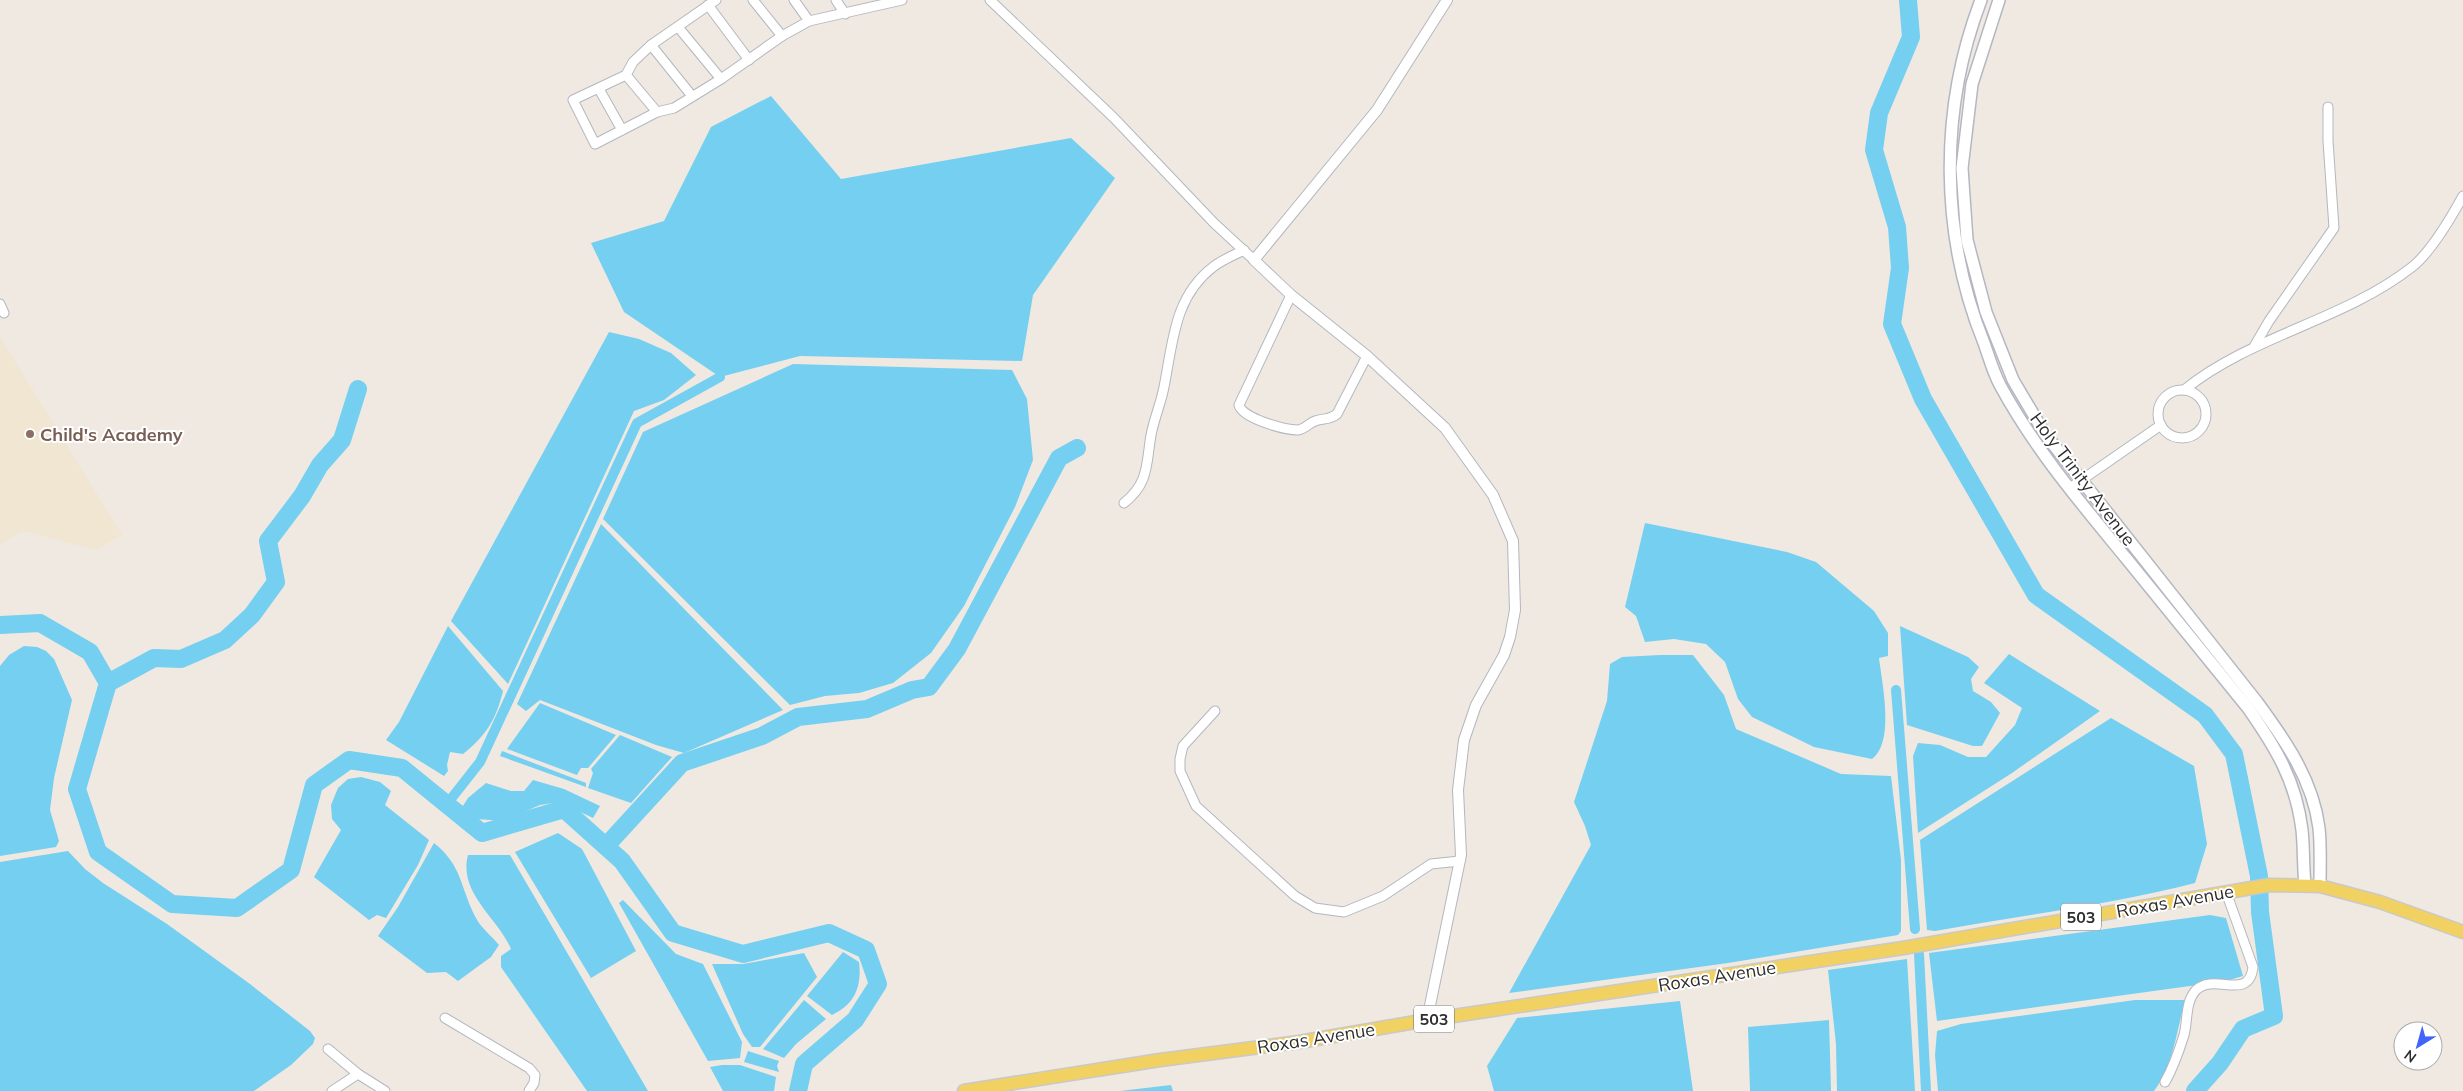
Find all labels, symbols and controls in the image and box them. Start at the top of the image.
street label: Holy Trinity Avenue [2025,408,2141,550]
place label: Child's Academy [40,423,183,446]
marker: Child's Academy [24,428,36,440]
street label: Roxas Avenue [2114,879,2236,923]
road number: 503 [2061,904,2101,930]
street label: Roxas Avenue [1656,955,1778,997]
road number: 503 [1414,1006,1454,1032]
street label: Roxas Avenue [1255,1017,1377,1059]
north arrow [2393,1021,2443,1071]
text: N [2401,1046,2420,1067]

